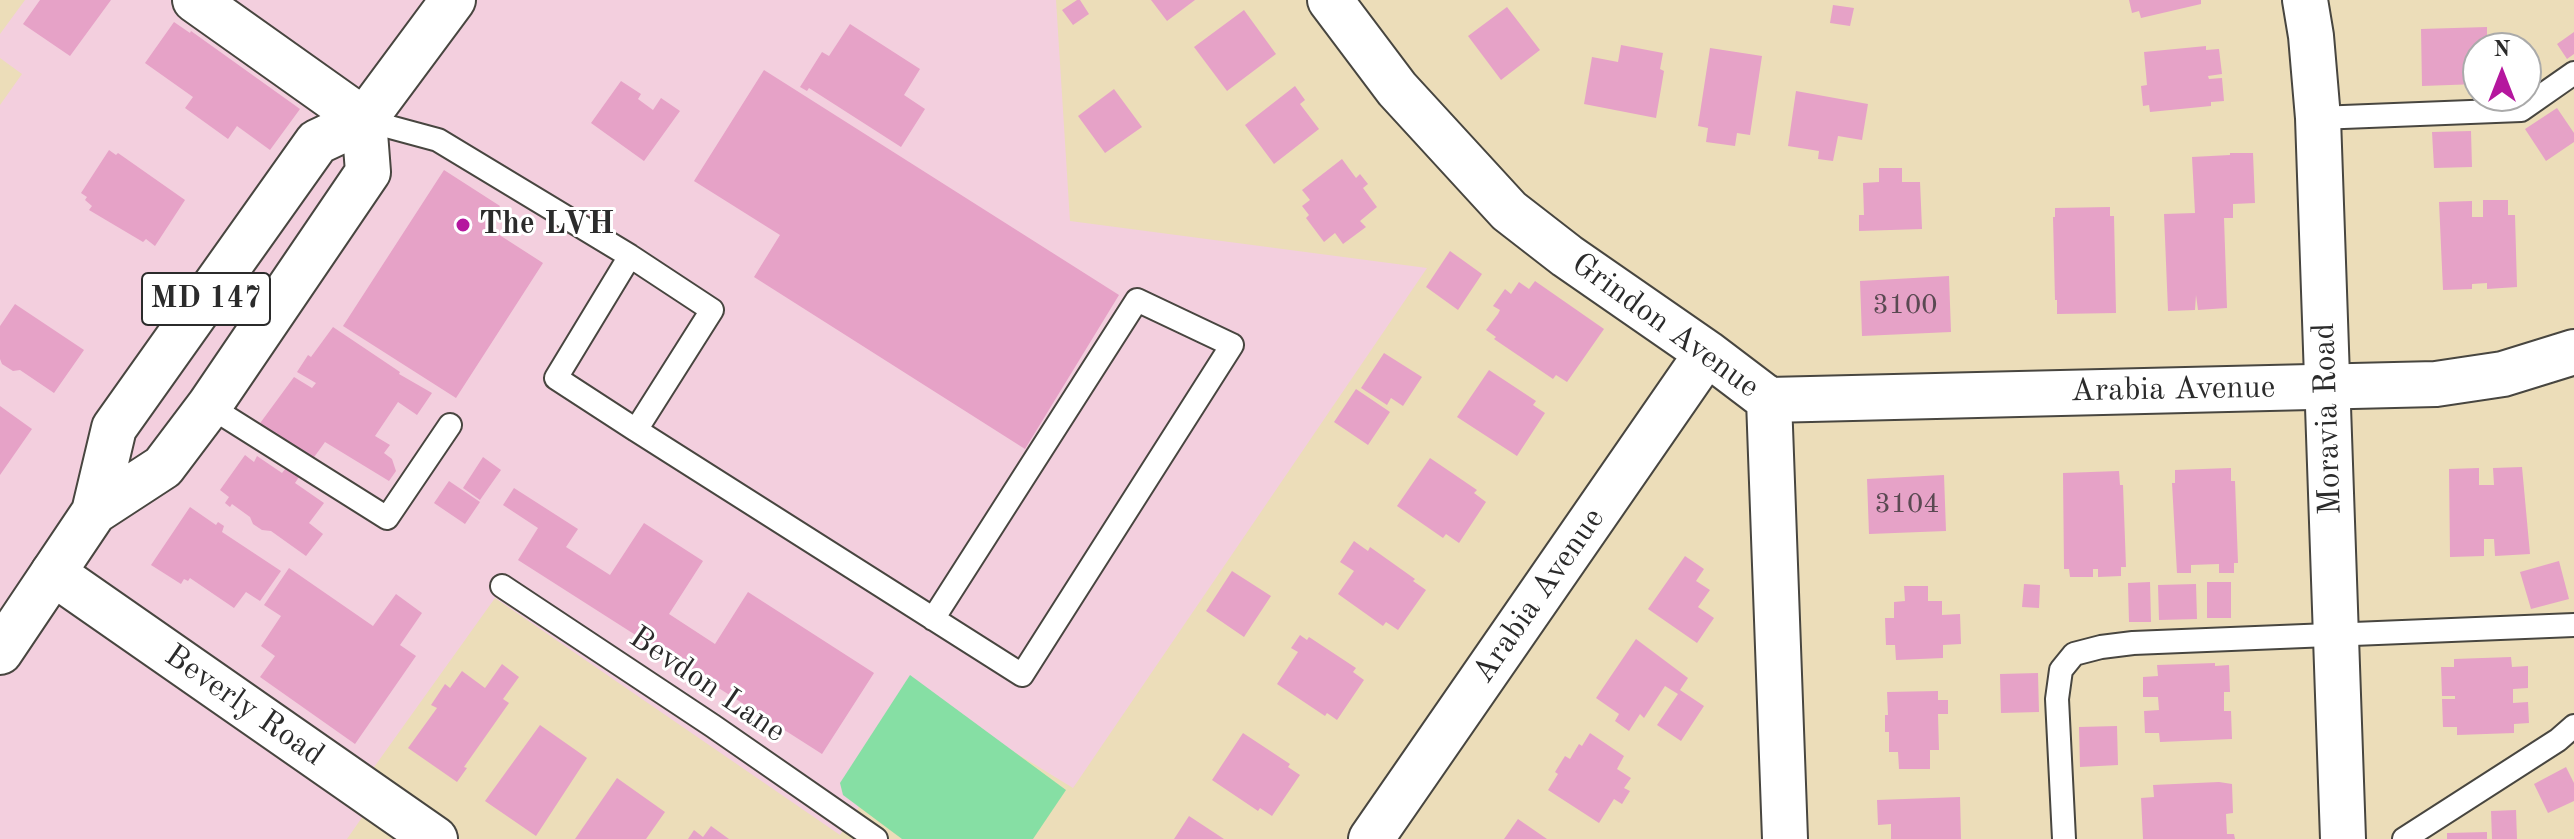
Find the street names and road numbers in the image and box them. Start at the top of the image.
street label: Grindon Avenue [1564,245,1766,407]
road number: MD 147 [142,273,270,325]
street label: Moravia Road [2305,322,2351,516]
street label: Arabia Avenue [2070,369,2276,411]
street label: Arabia Avenue [1465,501,1613,691]
street label: Bevdon Lane [622,619,792,751]
street label: Beverly Road [157,637,331,775]

